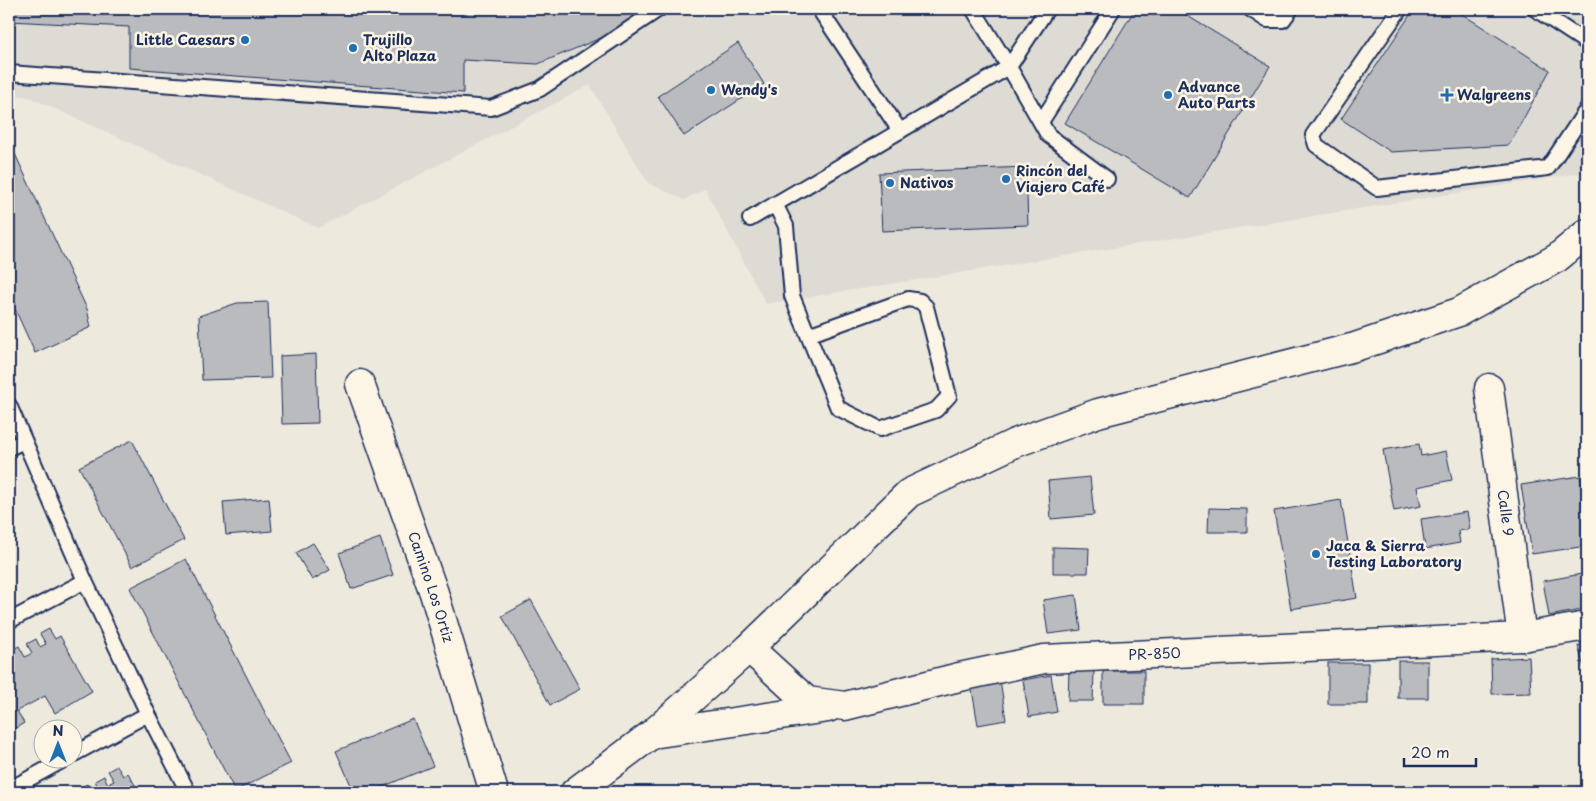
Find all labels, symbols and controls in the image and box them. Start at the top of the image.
place label: Little Caesars [136,29,235,50]
place label: Trujillo Alto Plaza [363,29,437,66]
marker: Little Caesars [239,34,251,46]
marker: Trujillo Alto Plaza [347,42,359,54]
place label: Advance Auto Parts [1178,76,1256,113]
place label: Wendy's [721,79,778,100]
marker: Wendy's [705,84,717,96]
place label: Walgreens [1457,84,1531,105]
marker: Advance Auto Parts [1162,89,1174,101]
marker: Walgreens [1441,89,1453,101]
place label: Rincón del Viajero Café [1016,160,1105,197]
place label: Nativos [900,172,954,193]
marker: Rincón del Viajero Café [1000,173,1012,185]
marker: Nativos [884,177,896,189]
street label: Calle 9 [1493,488,1520,537]
street label: Camino Los Ortiz [403,528,459,645]
place label: Jaca & Sierra Testing Laboratory [1326,535,1462,572]
marker: Jaca & Sierra Testing Laboratory [1310,548,1322,560]
street label: PR-850 [1128,642,1181,665]
north arrow [32,718,82,768]
text: N [52,720,64,741]
scale bar [1404,736,1476,768]
text: 20 m [1411,740,1450,763]

